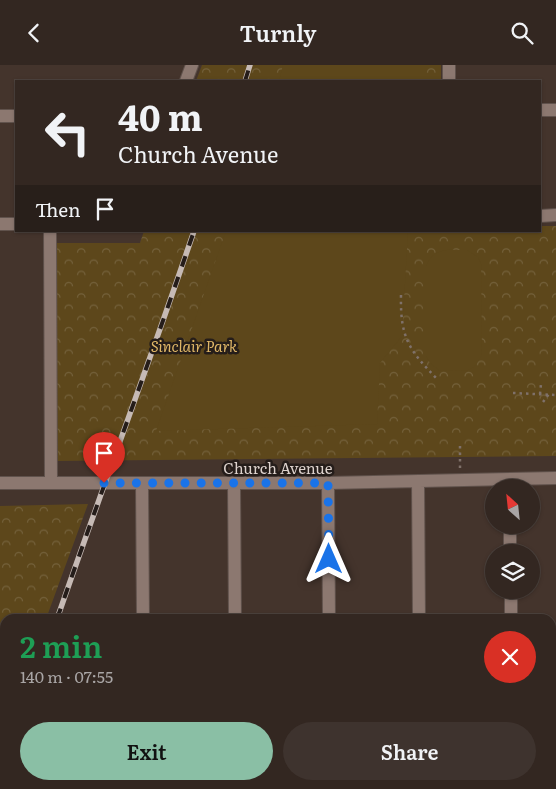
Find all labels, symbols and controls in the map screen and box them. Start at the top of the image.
text: Turnly [240,16,317,49]
icon: back [20,19,48,47]
icon: search [508,19,536,47]
text: 40 m [118,90,203,142]
icon: left [35,100,100,165]
text: Church Avenue [118,137,278,170]
text: Then [35,195,81,223]
icon: arrive [91,195,119,223]
park label: Sinclair Park [151,334,238,357]
pin [83,432,125,483]
icon: arrive [90,439,118,467]
street label: Church Avenue [223,456,333,479]
north arrow [485,479,540,534]
map controls [485,479,540,599]
position arrow [302,532,354,584]
button: layers [485,544,540,599]
text: 2 min [20,623,102,667]
button: close [484,631,536,683]
text: 140 m · 07:55 [20,664,113,688]
button: Exit [20,722,273,780]
button: Share [283,722,536,780]

